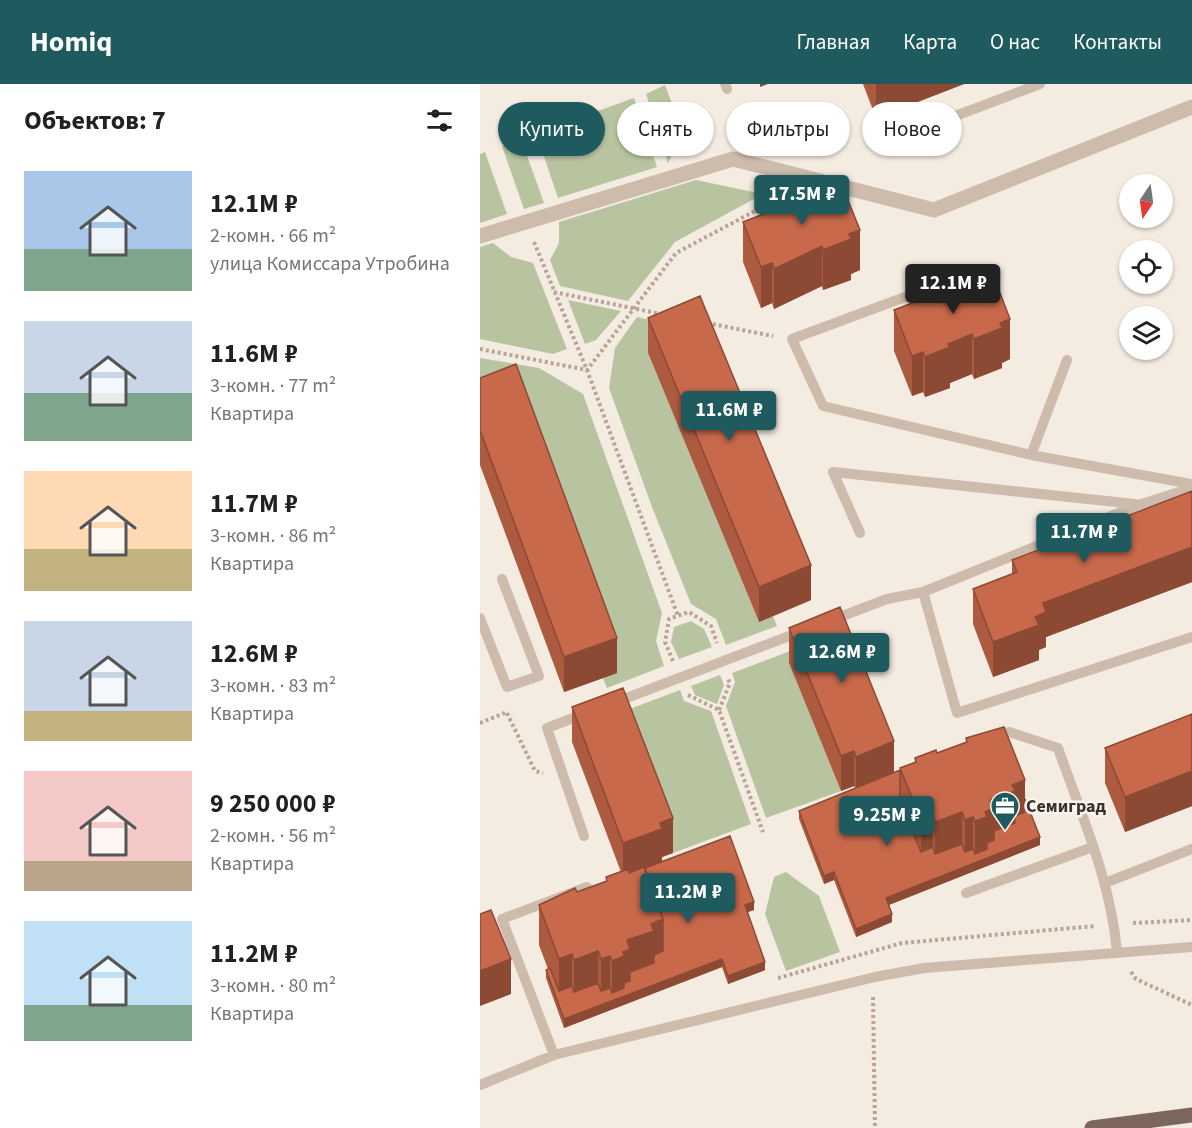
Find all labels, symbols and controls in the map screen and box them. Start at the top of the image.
text: Homiq [30,22,112,62]
text: Главная [797,27,870,57]
text: Карта [903,27,957,57]
text: О нас [990,27,1040,57]
text: Контакты [1073,27,1162,57]
text: Объектов: 7 [24,102,166,139]
chip: Купить [498,102,605,156]
chip: Снять [617,102,714,156]
chip: Фильтры [726,102,850,156]
chip: Новое [862,102,962,156]
icon: filters [423,104,456,137]
north arrow [1119,174,1173,228]
map controls [1119,174,1173,360]
pin: 17.5M ₽ [747,175,857,226]
text: 17.5M ₽ [768,180,836,208]
text: 12.1M ₽ [210,185,298,222]
icon: home [72,195,144,267]
text: 2-комн. · 66 m² [210,222,336,250]
button: locate [1119,240,1173,294]
text: улица Комиссара Утробина [210,250,450,278]
pin: 12.1M ₽ [898,264,1008,315]
text: 12.1M ₽ [919,269,987,297]
button: layers [1119,306,1173,360]
text: 11.6M ₽ [210,335,298,372]
icon: home [72,345,144,417]
text: 3-комн. · 77 m² [210,372,336,400]
pin: 11.6M ₽ [674,391,784,442]
text: 11.6M ₽ [695,396,763,424]
text: Квартира [210,400,294,428]
text: 11.7M ₽ [210,485,298,522]
icon: home [72,495,144,567]
pin: 11.7M ₽ [1029,513,1139,564]
text: 11.7M ₽ [1050,518,1118,546]
text: 3-комн. · 86 m² [210,522,336,550]
text: Квартира [210,550,294,578]
pin: 12.6M ₽ [787,633,897,684]
text: 12.6M ₽ [210,635,298,672]
text: 12.6M ₽ [808,638,876,666]
icon: home [72,645,144,717]
text: 3-комн. · 83 m² [210,672,336,700]
text: Квартира [210,700,294,728]
text: 9 250 000 ₽ [210,785,335,822]
office icon: Семиград [989,790,1021,832]
place label: Семиград [1026,794,1107,819]
icon: home [72,795,144,867]
pin: 9.25M ₽ [832,796,942,847]
text: 9.25M ₽ [853,801,921,829]
text: 2-комн. · 56 m² [210,822,336,850]
text: Квартира [210,850,294,878]
pin: 11.2M ₽ [633,873,743,924]
text: 11.2M ₽ [654,878,722,906]
text: 11.2M ₽ [210,935,298,972]
icon: home [72,945,144,1017]
text: 3-комн. · 80 m² [210,972,336,1000]
text: Квартира [210,1000,294,1028]

